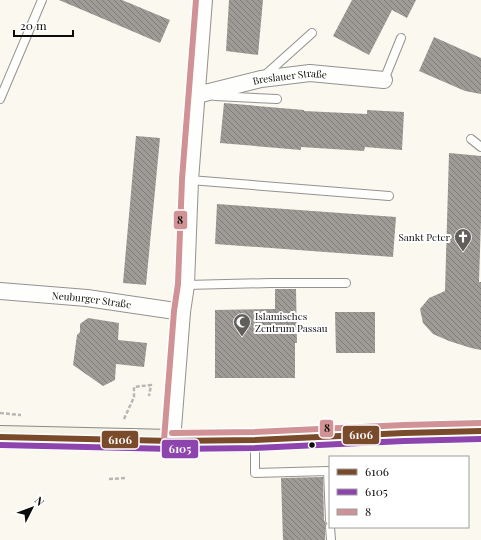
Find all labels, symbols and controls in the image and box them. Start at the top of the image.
scale bar [14,12,73,38]
text: 20 m [20,17,47,33]
street label: Breslauer Straße [251,66,328,88]
line badge: 8 [173,210,188,230]
text: 8 [177,212,183,227]
church icon: Sankt Peter [453,227,473,252]
place label: Sankt Peter [398,230,451,244]
street label: Neuburger Straße [51,288,132,311]
place label: Islamisches Zentrum Passau [255,309,328,335]
mosque icon: Islamisches Zentrum Passau [232,312,252,337]
line badge: 8 [319,419,334,438]
text: 8 [324,420,330,435]
line badge: 6106 [342,425,380,445]
text: 6106 [349,427,373,442]
line badge: 6106 [101,430,139,449]
text: 6106 [108,432,132,447]
line badge: 6105 [161,439,199,459]
unlabelled marker [307,440,317,450]
text: 6105 [169,441,191,456]
legend [329,456,469,528]
text: 6106 [365,463,389,479]
text: 6105 [365,483,388,499]
north arrow [12,488,52,528]
text: N [32,493,48,509]
text: 8 [365,503,371,519]

